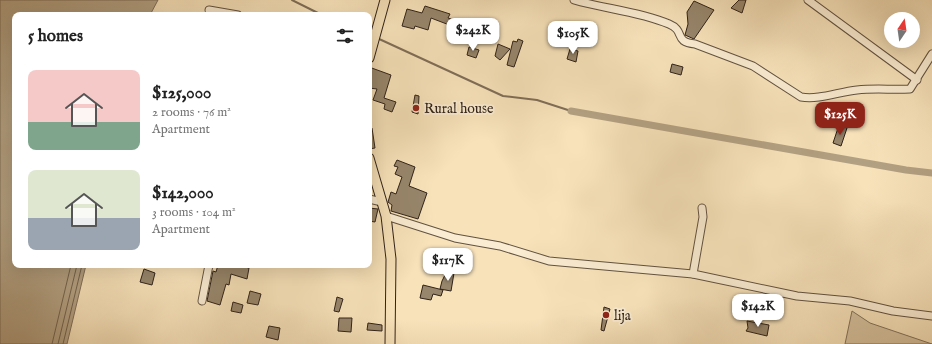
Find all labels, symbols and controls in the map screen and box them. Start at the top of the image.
north arrow [884,12,920,48]
map controls [884,12,920,48]
pin: $242K [445,18,501,52]
pin: $105K [545,21,601,55]
text: $242K [455,22,491,39]
icon: filters [334,25,356,47]
text: $105K [557,25,589,42]
text: 5 homes [28,26,83,47]
text: $125,000 [152,83,211,104]
icon: home [60,86,108,134]
place label: Rural house [424,100,494,118]
pin: $125K [812,102,868,136]
marker: Rural house [411,103,421,113]
text: 2 rooms · 76 m² [152,104,231,121]
text: $125K [824,106,856,123]
text: Apartment [152,121,210,138]
text: $142,000 [152,183,214,204]
icon: home [60,186,108,234]
text: 3 rooms · 104 m² [152,204,236,221]
text: Apartment [152,221,210,238]
pin: $117K [420,248,476,282]
text: $117K [432,252,464,269]
pin: $142K [730,294,786,328]
text: $142K [741,298,775,315]
place label: lija [614,307,632,325]
marker: lija [601,310,611,320]

